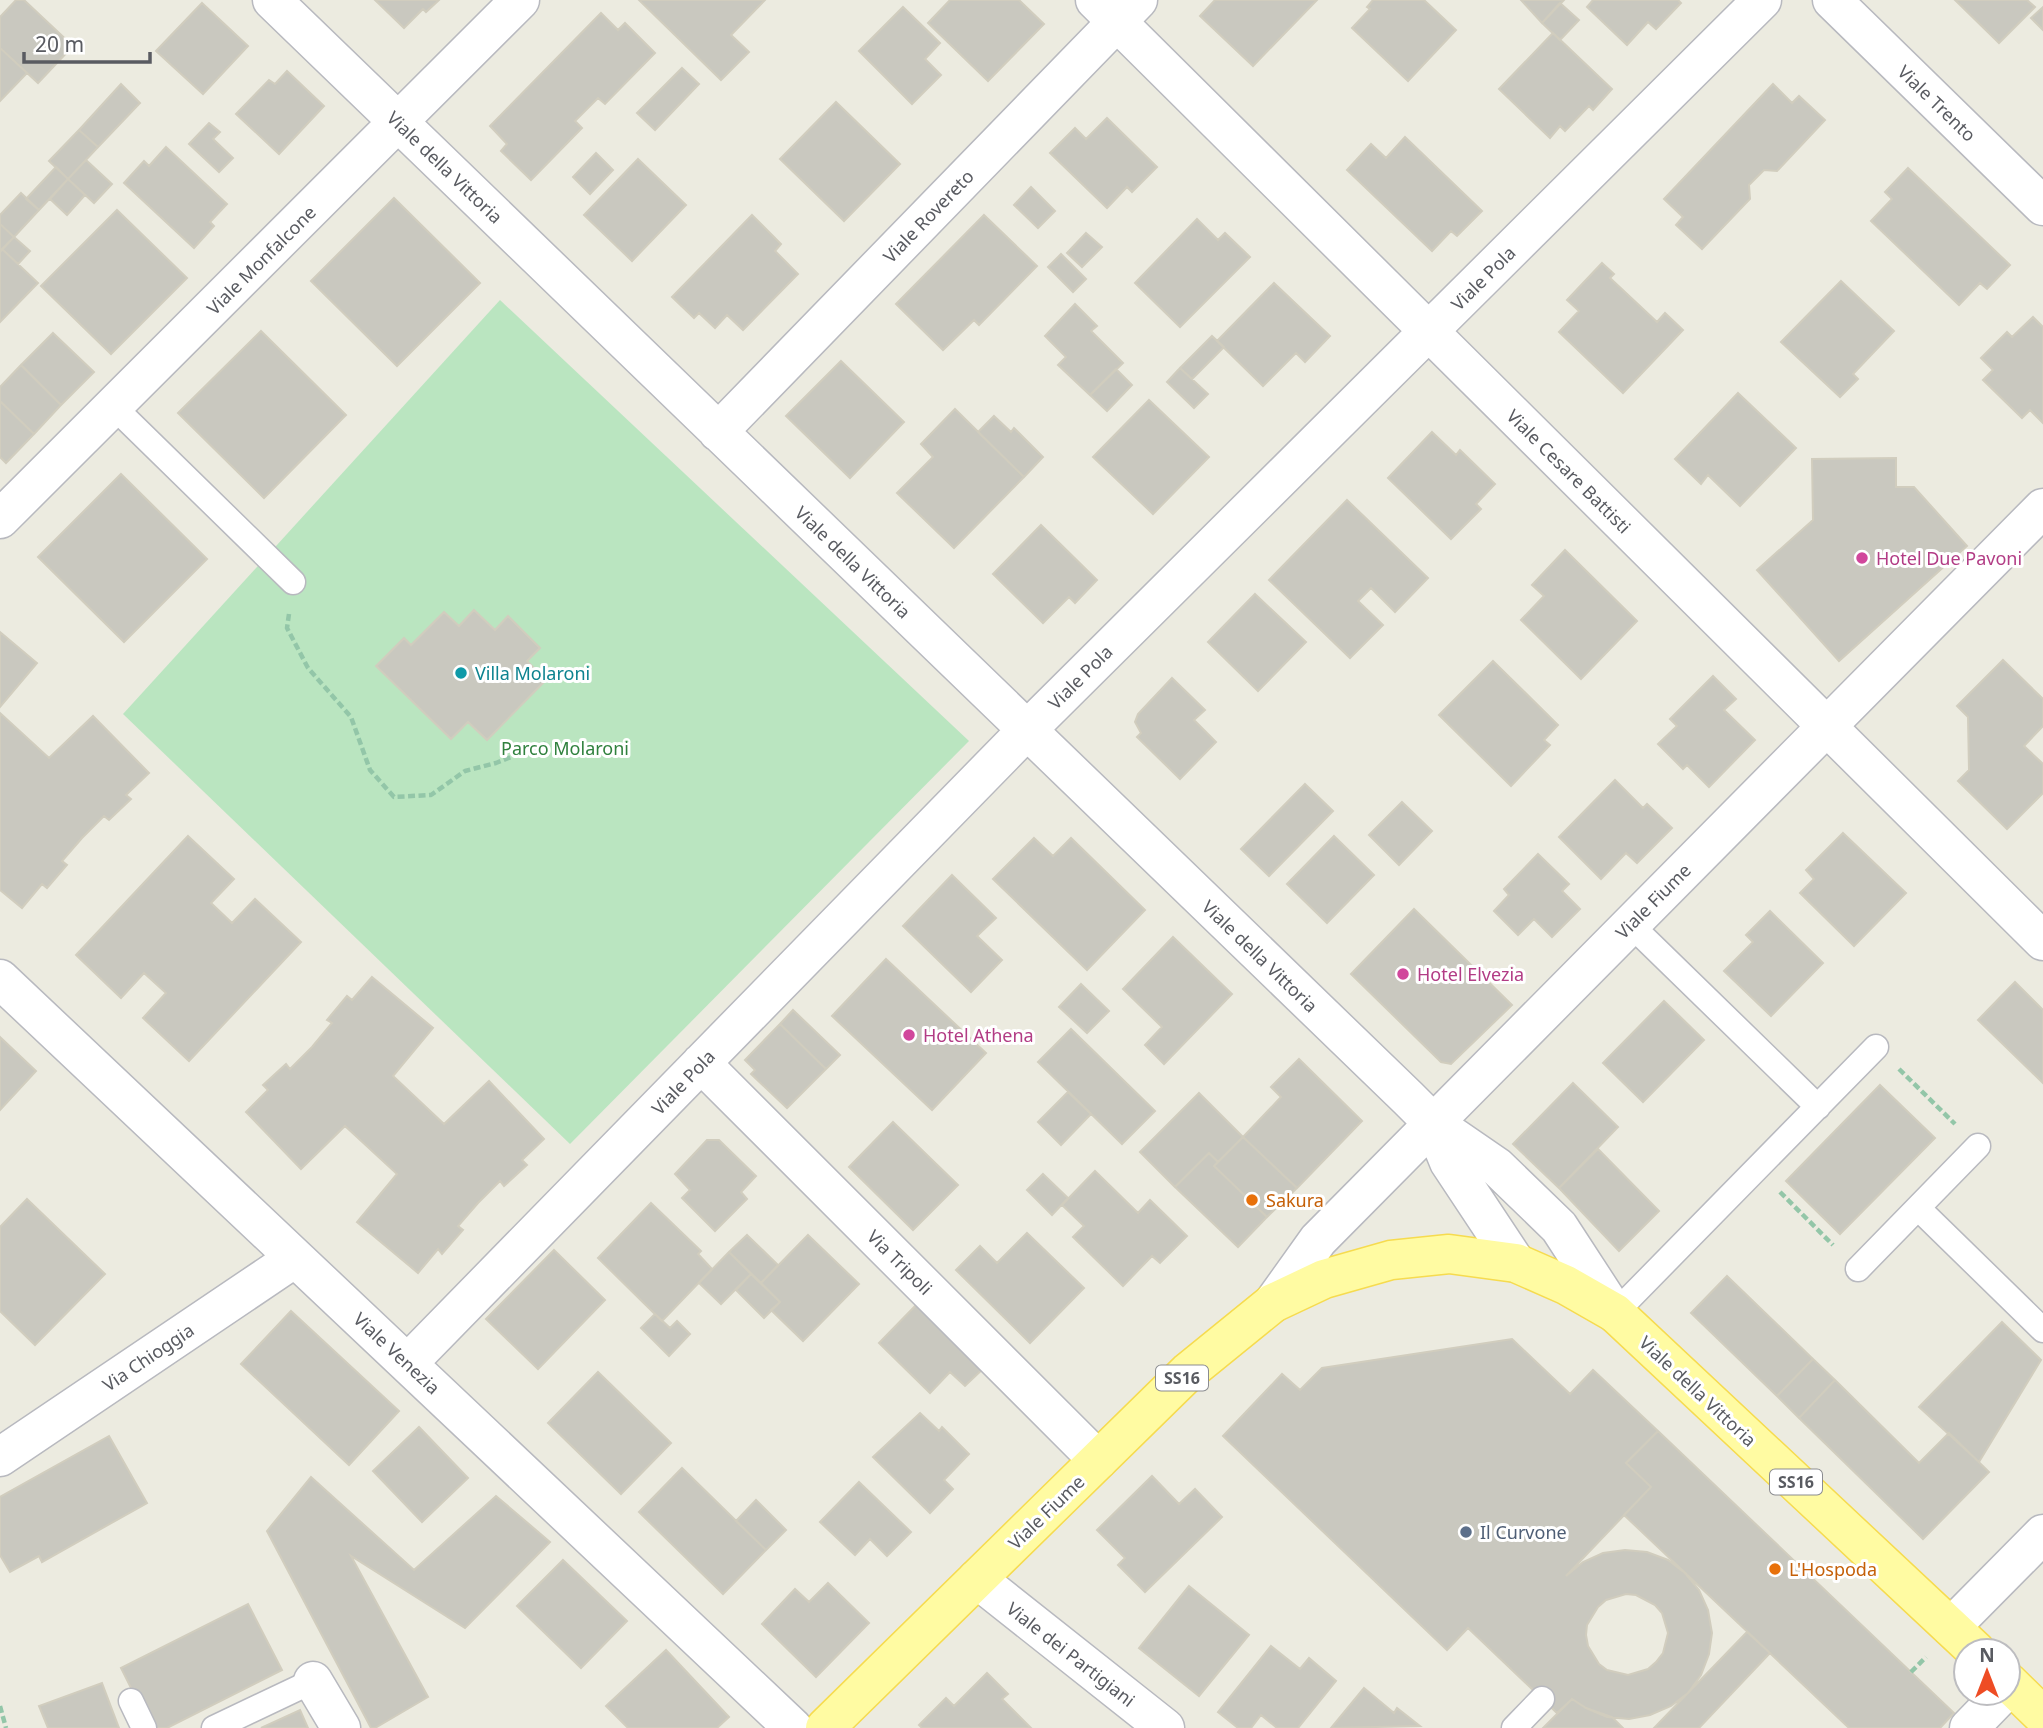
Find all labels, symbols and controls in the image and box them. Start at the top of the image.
scale bar [24,21,150,65]
text: 20 m [35,30,84,58]
street label: Viale Trento [1893,60,1981,146]
street label: Viale della Vittoria [382,106,508,228]
street label: Viale Rovereto [877,164,979,268]
street label: Viale Monfalcone [201,200,321,320]
street label: Viale Pola [1446,241,1520,315]
street label: Viale Cesare Battisti [1502,404,1636,538]
street label: Viale della Vittoria [790,501,916,623]
place label: Hotel Due Pavoni [1876,546,2022,570]
marker: Hotel Due Pavoni [1854,550,1870,566]
street label: Viale Pola [1043,640,1117,714]
place label: Villa Molaroni [475,661,590,685]
marker: Villa Molaroni [453,665,469,681]
park label: Parco Molaroni [501,736,629,760]
street label: Viale Fiume [1610,858,1696,944]
street label: Viale della Vittoria [1197,895,1323,1017]
place label: Hotel Elvezia [1417,962,1524,986]
marker: Hotel Elvezia [1395,966,1411,982]
place label: Hotel Athena [923,1023,1034,1047]
marker: Hotel Athena [901,1027,917,1043]
street label: Viale Pola [646,1044,720,1120]
place label: Sakura [1266,1188,1324,1212]
marker: Sakura [1244,1192,1260,1208]
street label: Via Tripoli [862,1224,938,1300]
street label: Viale Venezia [349,1307,445,1399]
street label: Via Chioggia [98,1318,198,1396]
street label: Viale della Vittoria [1634,1330,1762,1452]
road number: SS16 [1156,1366,1208,1390]
street label: Viale Fiume [1003,1470,1089,1554]
road number: SS16 [1770,1470,1822,1494]
place label: Il Curvone [1480,1520,1567,1544]
marker: Il Curvone [1458,1524,1474,1540]
place label: L'Hospoda [1789,1557,1877,1581]
marker: L'Hospoda [1767,1561,1783,1577]
street label: Viale dei Partigiani [1002,1596,1140,1712]
north arrow [1952,1637,2022,1707]
text: N [1979,1642,1995,1668]

